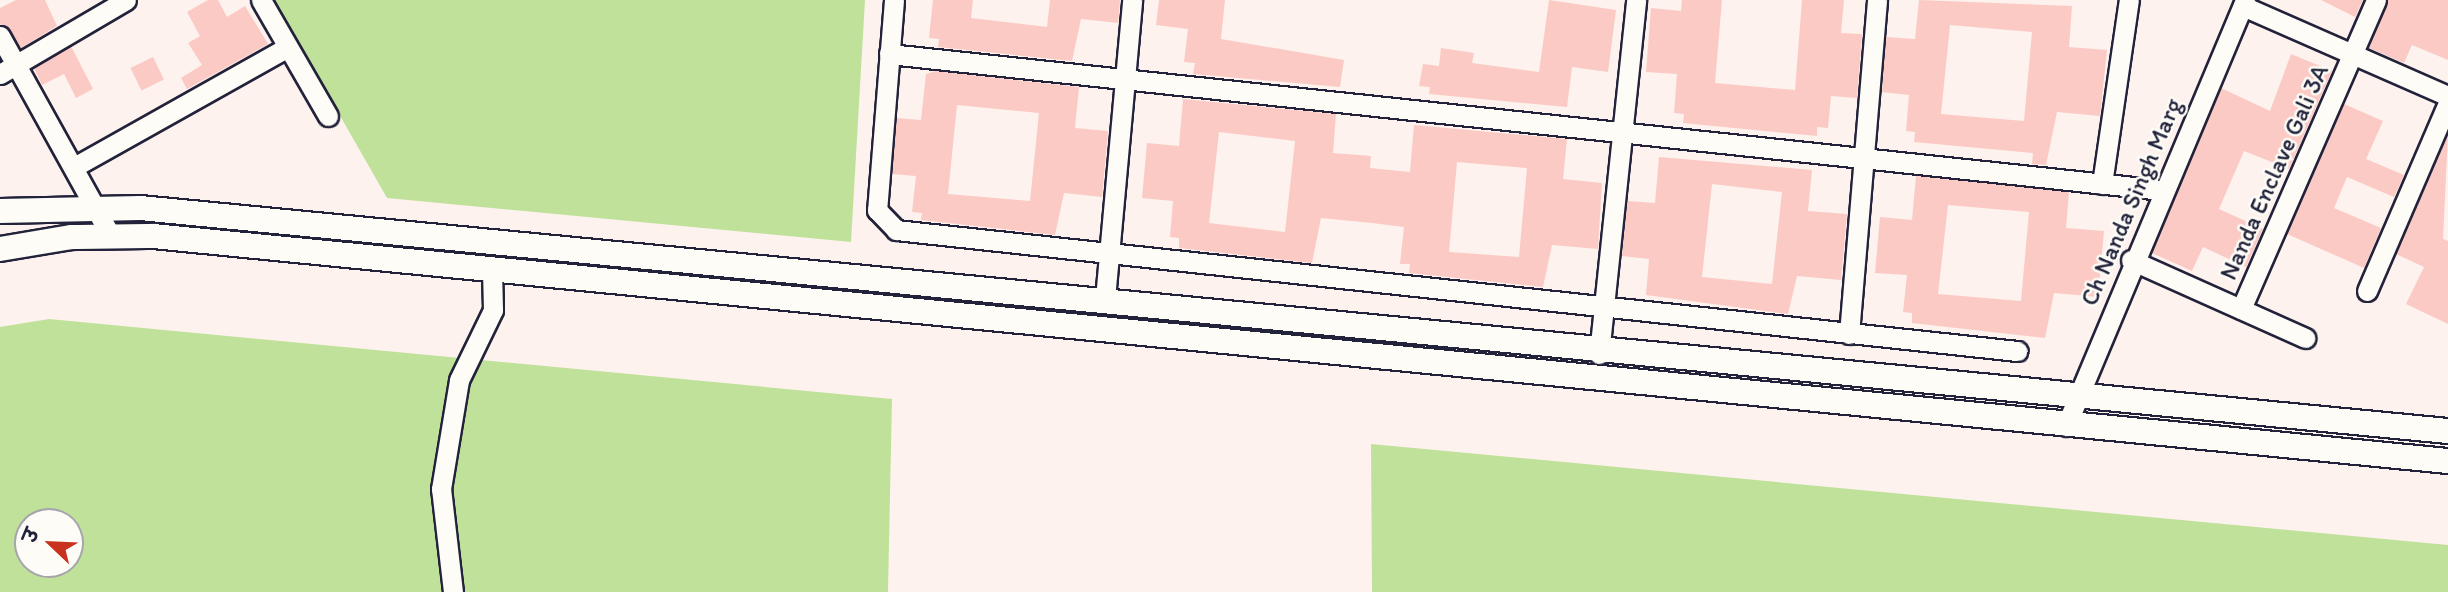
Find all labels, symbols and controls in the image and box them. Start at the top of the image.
street label: Nanda Enclave Gali 3A [2213,60,2335,284]
street label: Ch Nanda Singh Marg [2074,94,2188,310]
north arrow [14,508,84,578]
text: उ [18,525,44,546]

